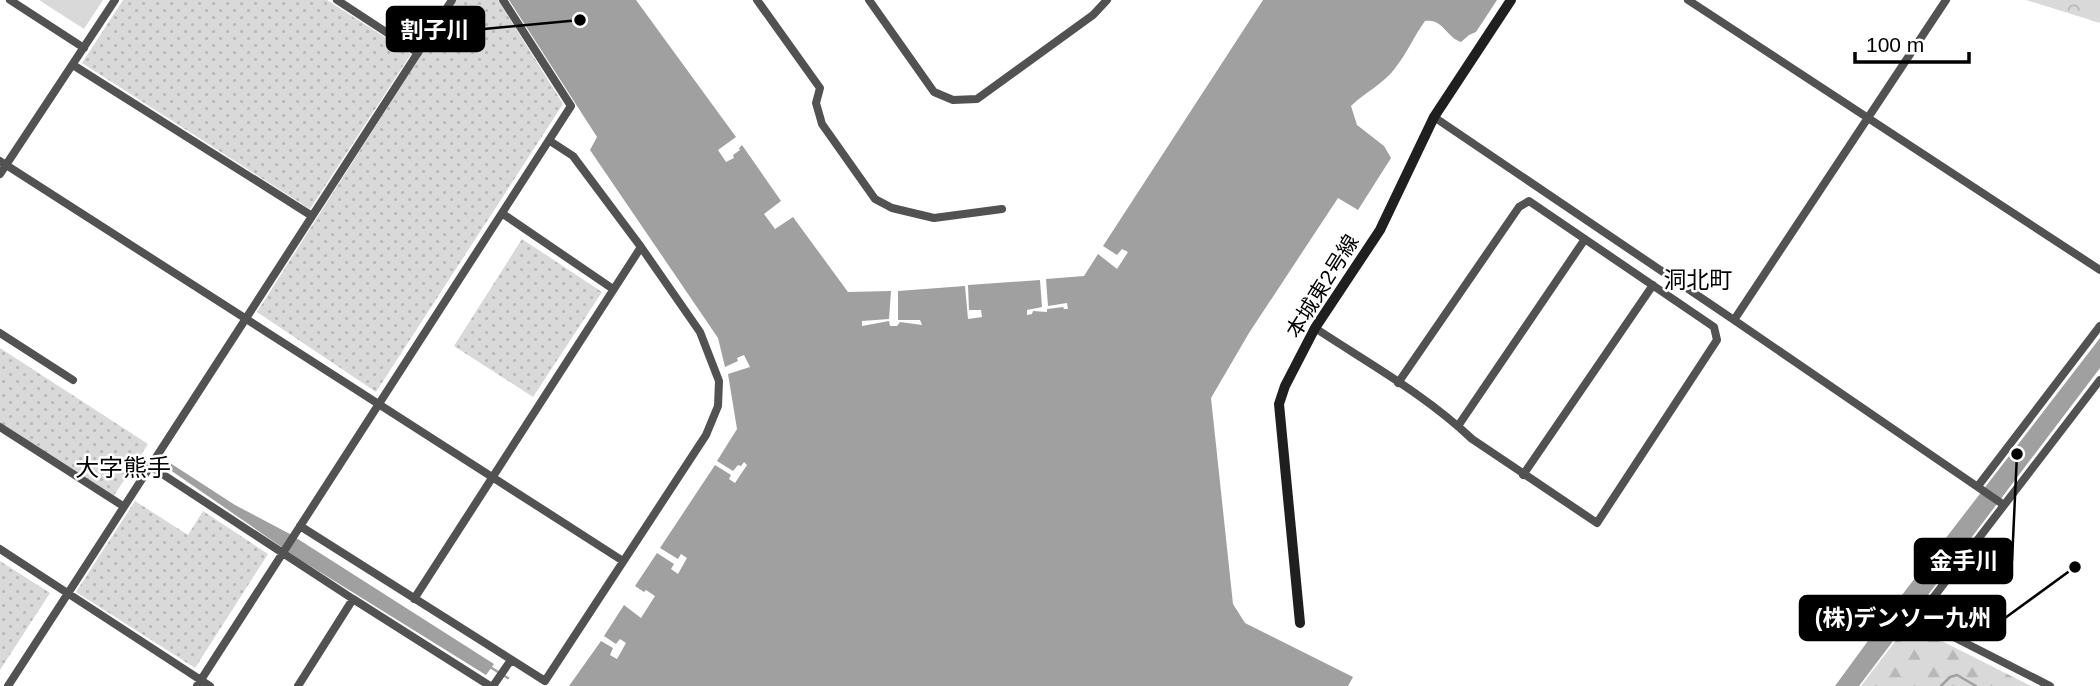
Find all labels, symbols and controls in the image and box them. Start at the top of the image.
callout: 割子川 [387,7,484,51]
text: 割子川 [401,17,470,43]
scale bar [1855,21,1969,65]
text: 100 m [1866,33,1924,56]
street label: 本城東2号線 [1281,230,1363,342]
district label: 洞北町 [1664,267,1733,293]
district label: 大字熊手 [75,454,171,481]
callout: 金手川 [1915,539,2012,583]
text: 金手川 [1930,548,1999,574]
callout: (株)デンソー九州 [1800,596,2005,640]
text: (株)デンソー九州 [1815,605,1991,631]

